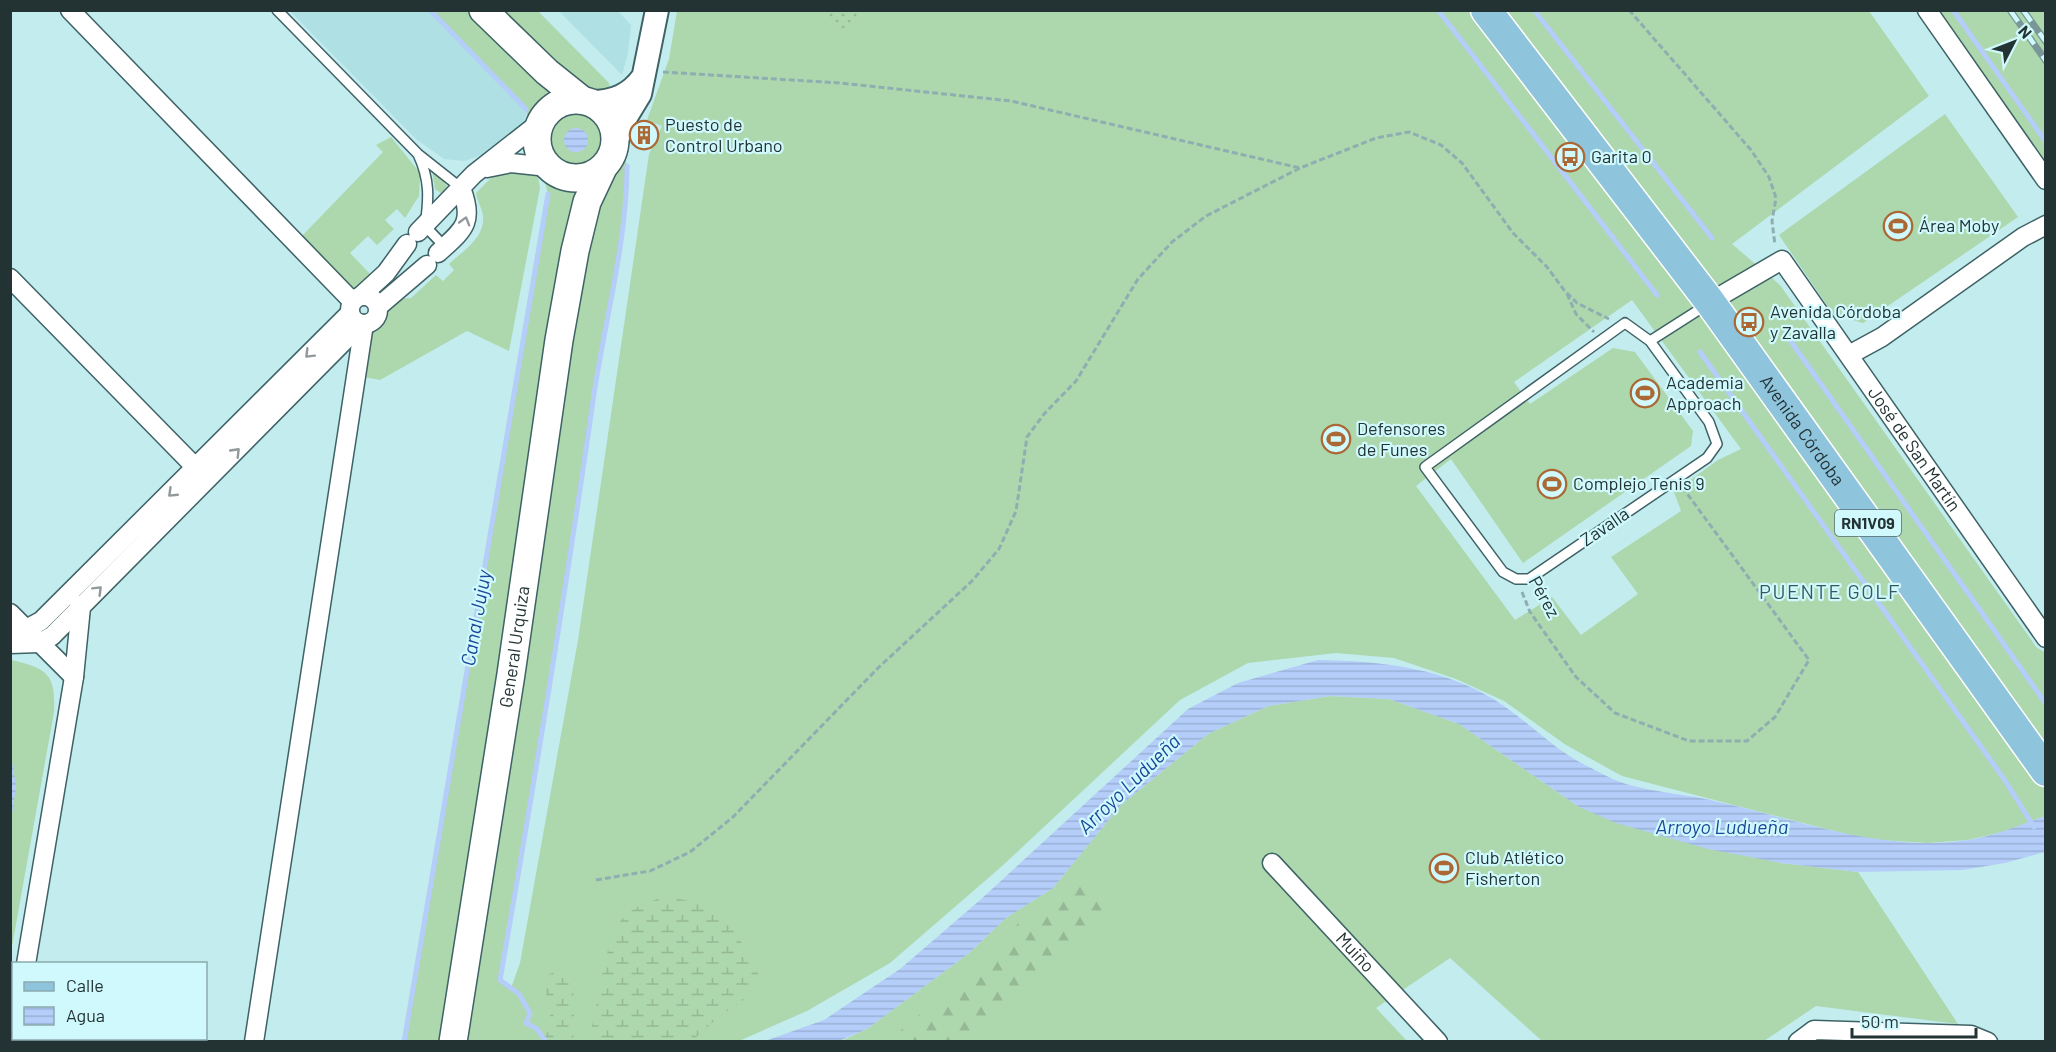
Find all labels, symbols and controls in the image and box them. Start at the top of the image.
north arrow [1984,12,2044,72]
text: N [2015,21,2036,42]
place label: Puesto de Control Urbano [665,113,783,156]
building icon: Puesto de Control Urbano [628,119,660,151]
bus stop icon: Garita 0 [1554,141,1586,173]
place label: Garita 0 [1591,145,1652,167]
sports icon: Área Moby [1882,210,1914,242]
place label: Área Moby [1919,214,1999,236]
one-way arrow [458,216,470,227]
place label: Avenida Córdoba y Zavalla [1770,300,1901,343]
bus stop icon: Avenida Córdoba y Zavalla [1733,306,1765,338]
one-way arrow [306,347,317,358]
street label: Avenida Córdoba [1756,370,1850,489]
place label: Academia Approach [1666,371,1743,414]
sports icon: Academia Approach [1629,377,1661,409]
street label: José de San Martín [1864,382,1966,515]
place label: Defensores de Funes [1357,417,1445,460]
sports icon: Defensores de Funes [1320,423,1352,455]
one-way arrow [229,449,240,459]
sports icon: Complejo Tenis 9 [1536,468,1568,500]
place label: Complejo Tenis 9 [1573,472,1705,494]
one-way arrow [168,485,179,496]
street label: Zavalla [1576,502,1633,550]
road number: RN1V09 [1835,510,1901,536]
water label: Canal Jujuy [455,567,495,668]
street label: Pérez [1525,572,1565,621]
district label: PUENTE GOLF [1759,579,1901,603]
street label: General Urquiza [494,584,534,709]
one-way arrow [91,587,102,598]
water label: Arroyo Ludueña [1072,729,1184,838]
water label: Arroyo Ludueña [1656,814,1788,838]
place label: Club Atlético Fisherton [1465,846,1564,889]
sports icon: Club Atlético Fisherton [1428,852,1460,884]
street label: Muiño [1332,927,1380,976]
legend [12,962,207,1040]
text: Calle [66,974,104,996]
scale bar [1852,1001,1976,1039]
text: Agua [66,1004,105,1026]
text: 50 m [1861,1010,1899,1032]

